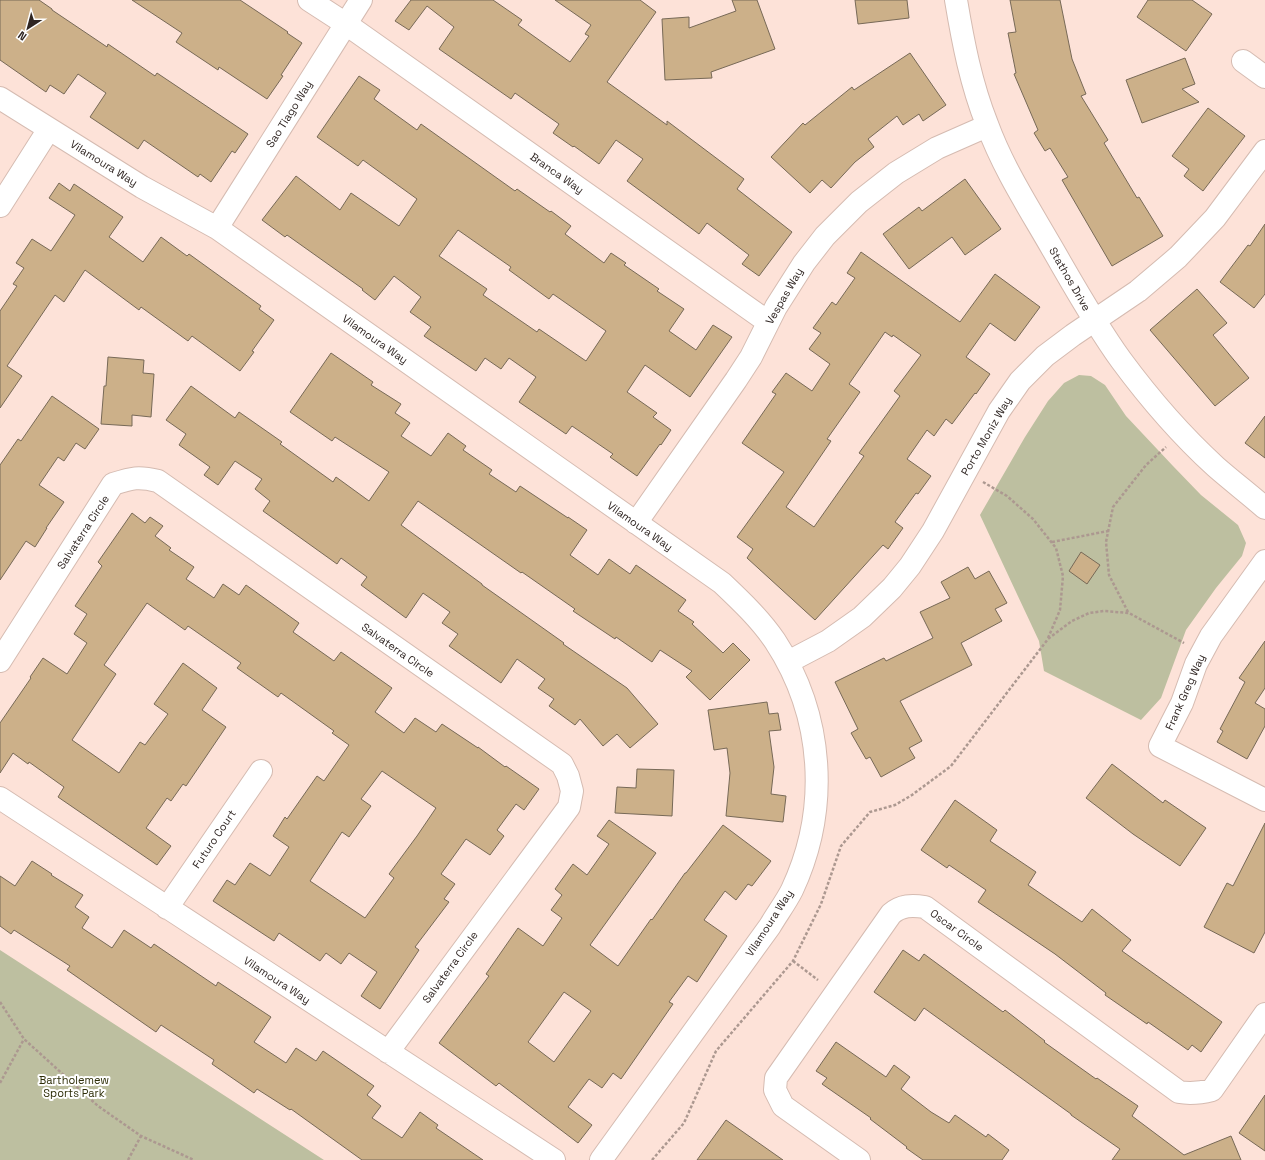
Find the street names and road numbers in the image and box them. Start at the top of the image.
street label: Sao Tiago Way [263,78,315,150]
street label: Vilamoura Way [68,137,140,189]
street label: Branca Way [527,149,587,197]
street label: Stathos Drive [1046,245,1094,313]
street label: Vespas Way [762,265,806,327]
street label: Vilamoura Way [339,311,411,367]
street label: Porto Moniz Way [958,394,1014,478]
street label: Salvaterra Circle [54,492,112,572]
street label: Vilamoura Way [604,498,676,554]
street label: Salvaterra Circle [359,620,437,680]
street label: Frank Greg Way [1162,652,1208,732]
street label: Futuro Court [189,807,239,871]
street label: Vilamoura Way [742,887,796,959]
street label: Oscar Circle [928,906,986,954]
street label: Salvaterra Circle [419,928,481,1006]
street label: Vilamoura Way [241,953,313,1007]

